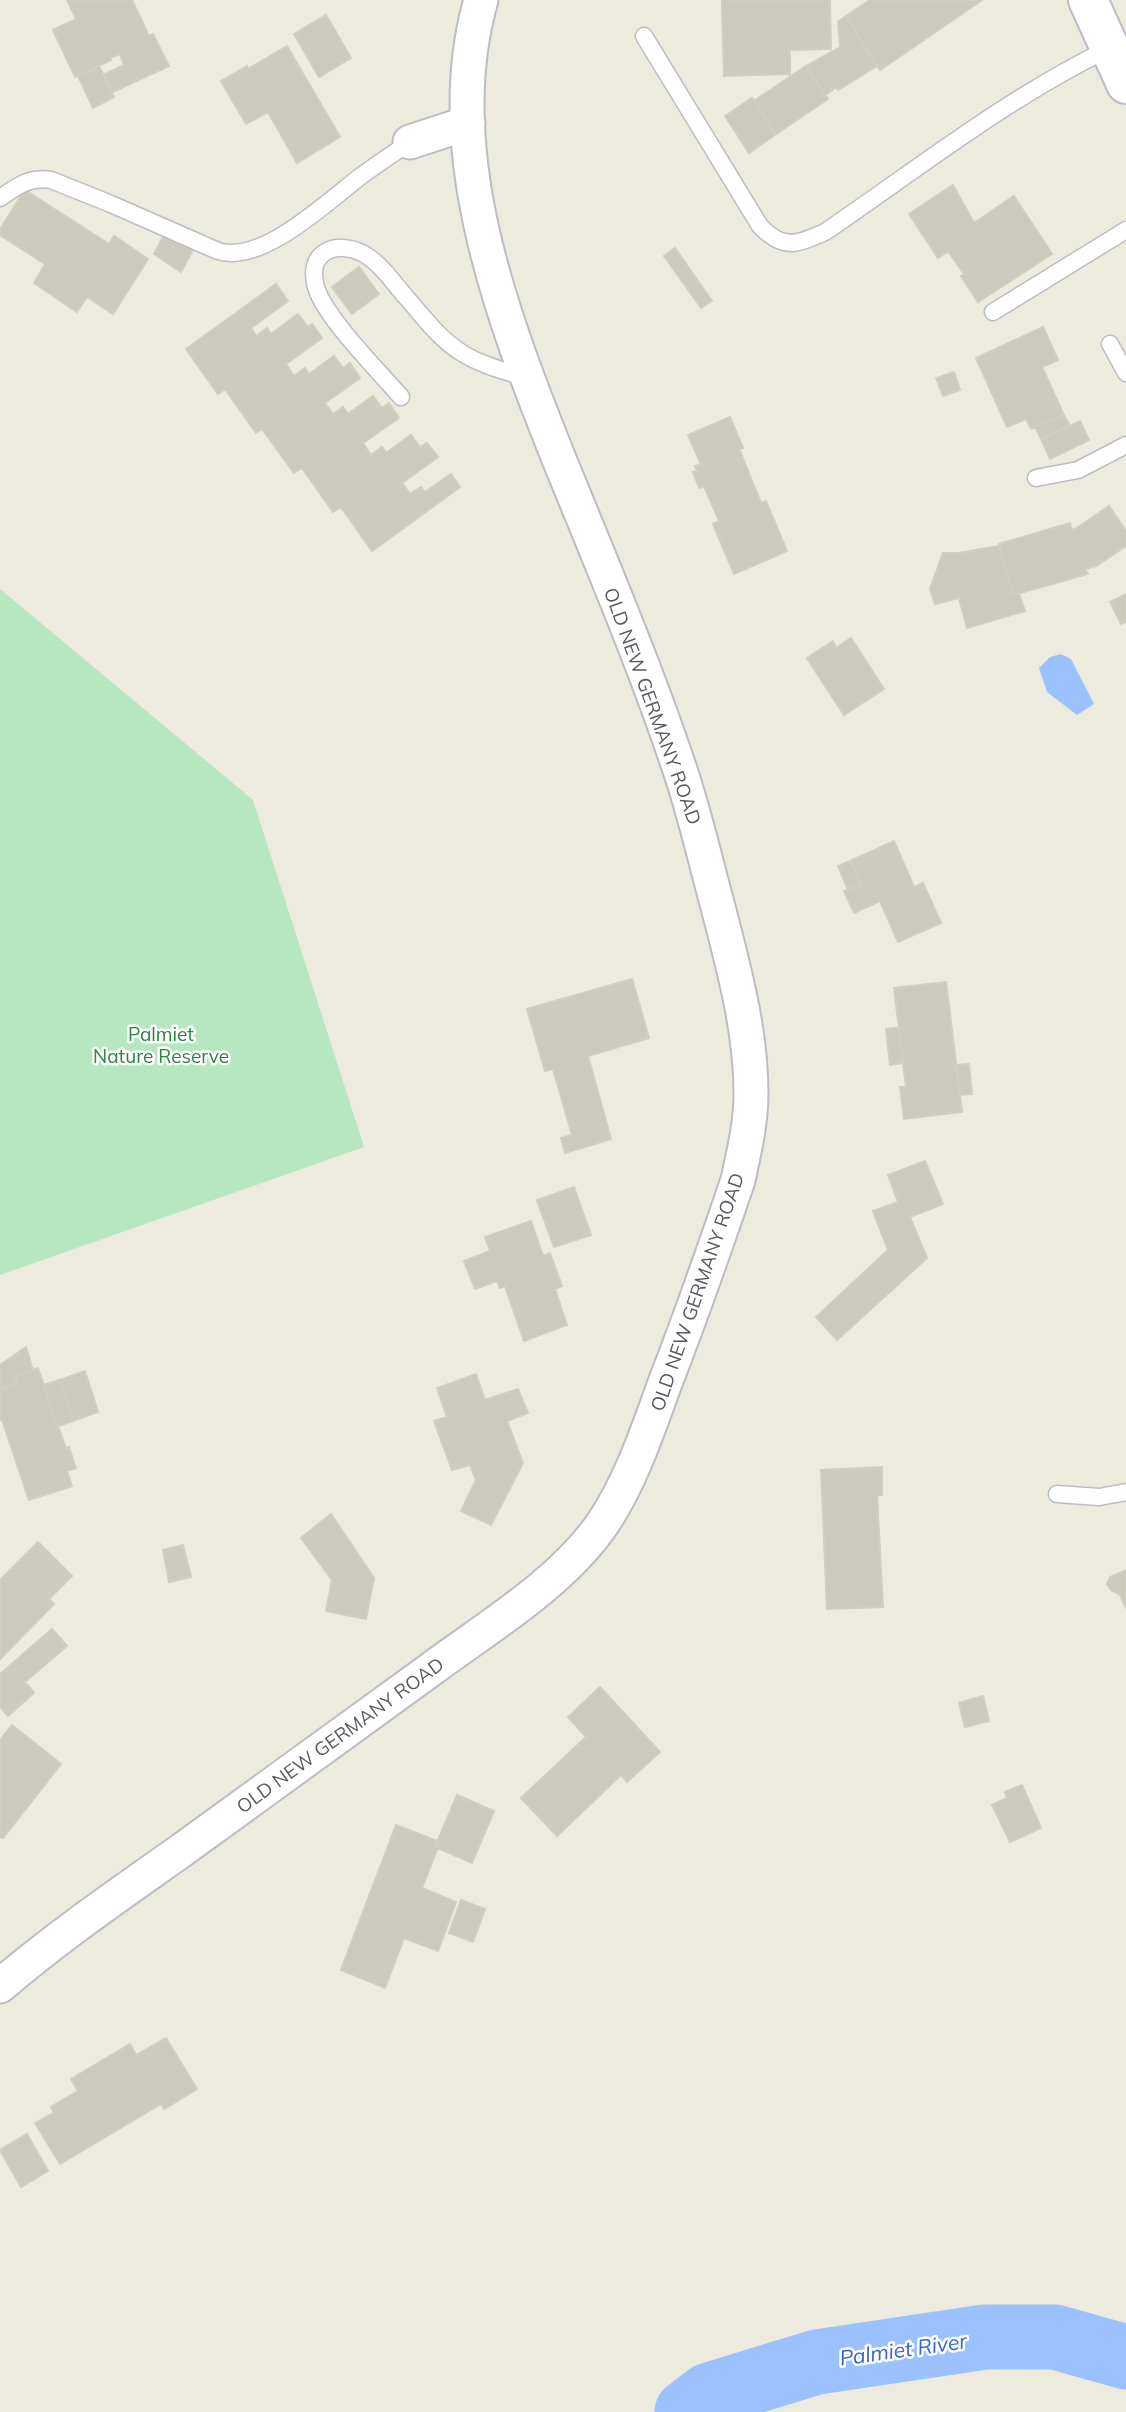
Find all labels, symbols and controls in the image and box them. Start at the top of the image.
street label: OLD NEW GERMANY ROAD [599,584,707,828]
park label: Palmiet Nature Reserve [93,1022,229,1068]
street label: OLD NEW GERMANY ROAD [645,1170,749,1414]
street label: OLD NEW GERMANY ROAD [232,1652,448,1818]
water label: Palmiet River [838,2327,970,2371]

